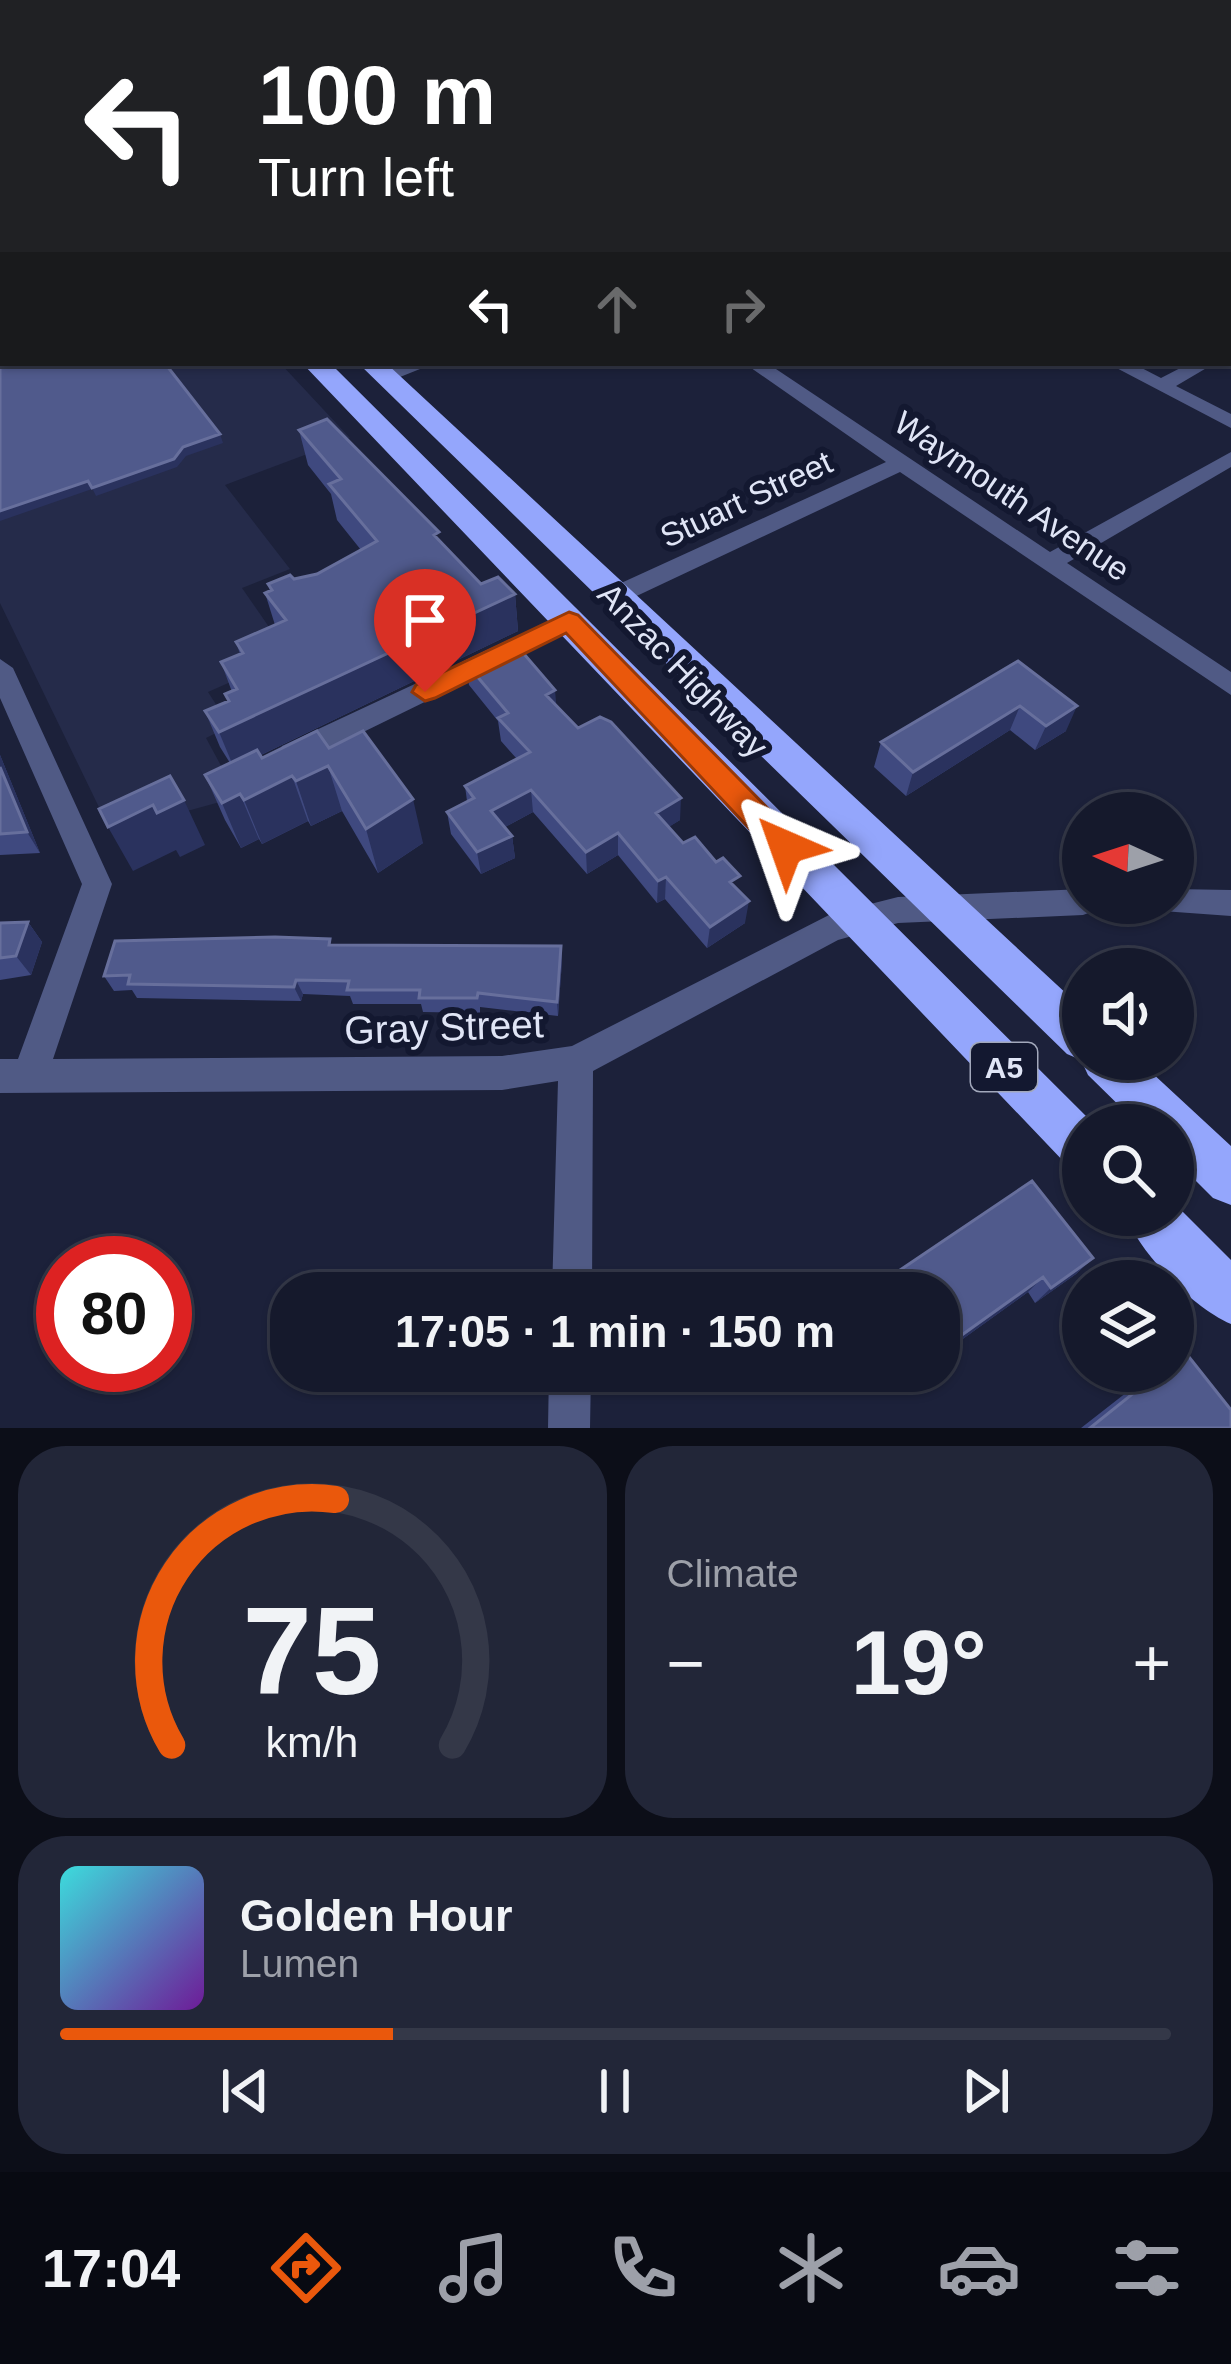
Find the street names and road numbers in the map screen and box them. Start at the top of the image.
street label: Waymouth Avenue [888,404,1136,588]
street label: Stuart Street [654,443,838,555]
street label: Anzac Highway [591,575,776,765]
street label: Gray Street [344,1002,545,1052]
road number: A5 [971,1043,1037,1091]

